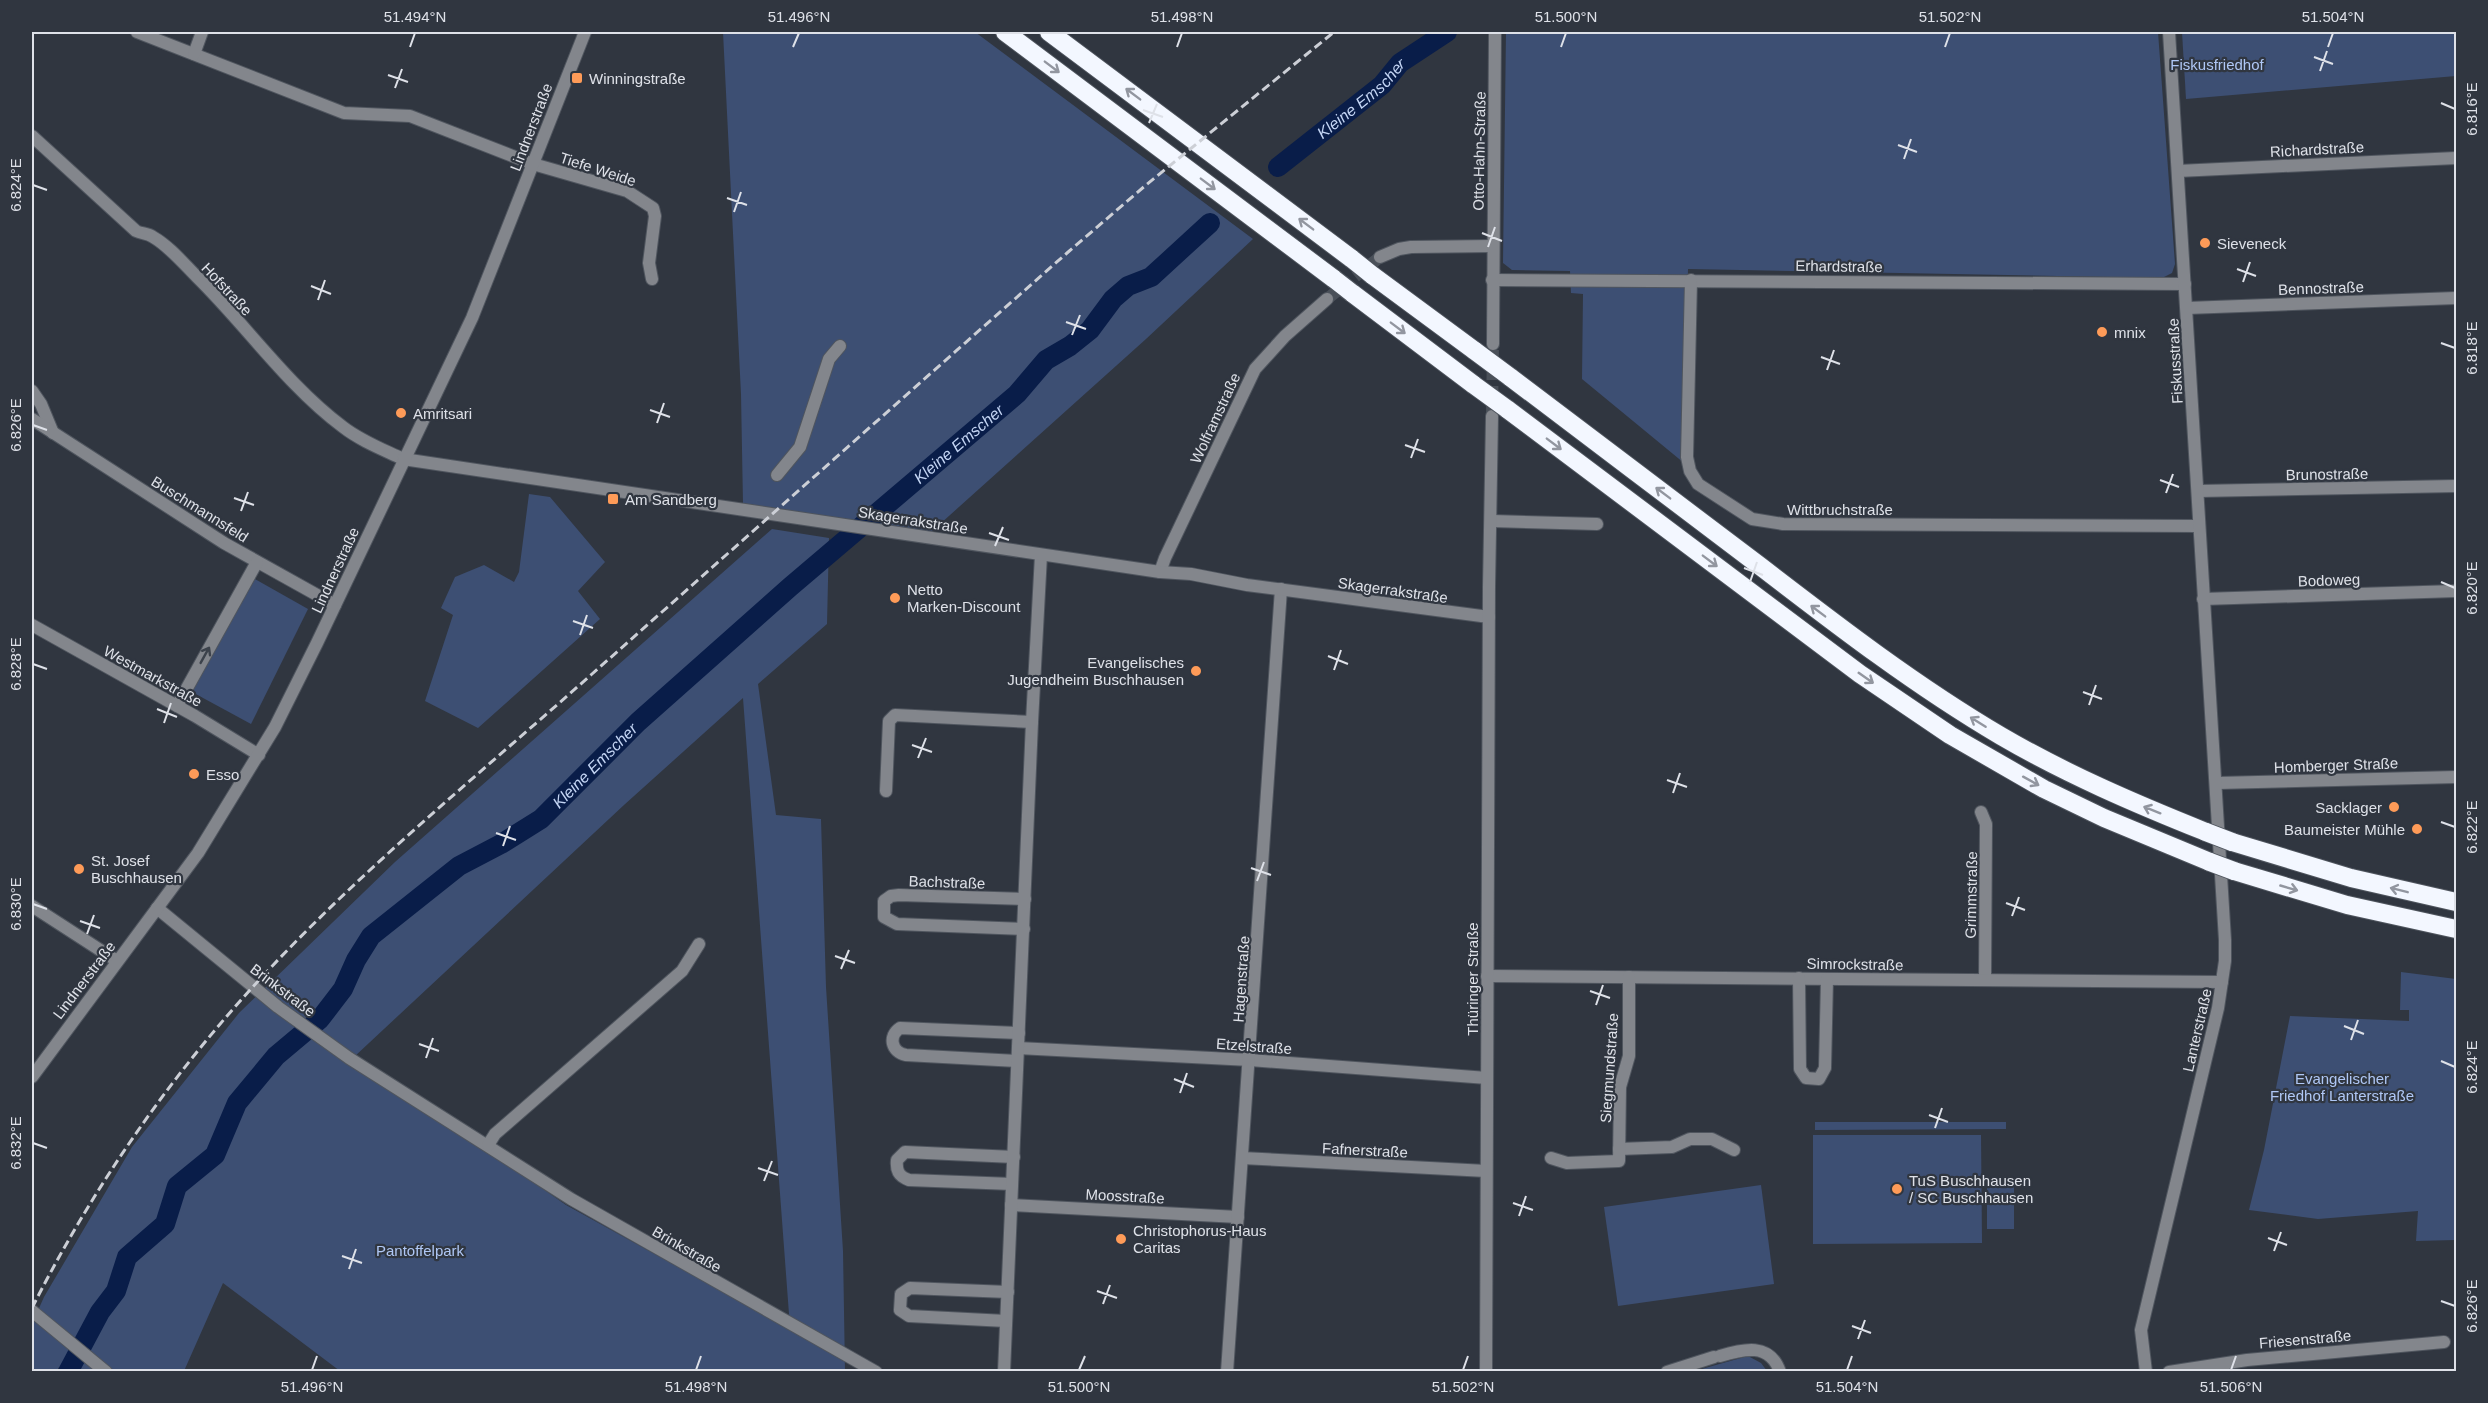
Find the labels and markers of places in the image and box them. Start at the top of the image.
place label: Winningstraße [589,70,686,87]
marker: Winningstraße [570,71,584,85]
place label: Sieveneck [2217,235,2287,252]
marker: Sieveneck [2198,236,2212,250]
place label: mnix [2114,324,2146,341]
marker: mnix [2095,325,2109,339]
place label: Amritsari [413,405,472,422]
marker: Amritsari [394,406,408,420]
place label: Am Sandberg [625,491,717,508]
marker: Am Sandberg [606,492,620,506]
place label: Netto Marken-Discount [907,581,1021,615]
marker: Netto Marken-Discount [888,591,902,605]
place label: Evangelisches Jugendheim Buschhausen [1007,654,1184,688]
marker: Evangelisches Jugendheim Buschhausen [1189,664,1203,678]
place label: Esso [206,766,239,783]
marker: Esso [187,767,201,781]
place label: Sacklager [2315,799,2382,816]
marker: Sacklager [2387,800,2401,814]
place label: Baumeister Mühle [2284,821,2405,838]
marker: Baumeister Mühle [2410,822,2424,836]
place label: St. Josef Buschhausen [91,852,182,886]
marker: St. Josef Buschhausen [72,862,86,876]
place label: TuS Buschhausen / SC Buschhausen [1909,1172,2033,1206]
marker: TuS Buschhausen / SC Buschhausen [1890,1182,1904,1196]
place label: Christophorus-Haus Caritas [1133,1222,1266,1256]
marker: Christophorus-Haus Caritas [1114,1232,1128,1246]

